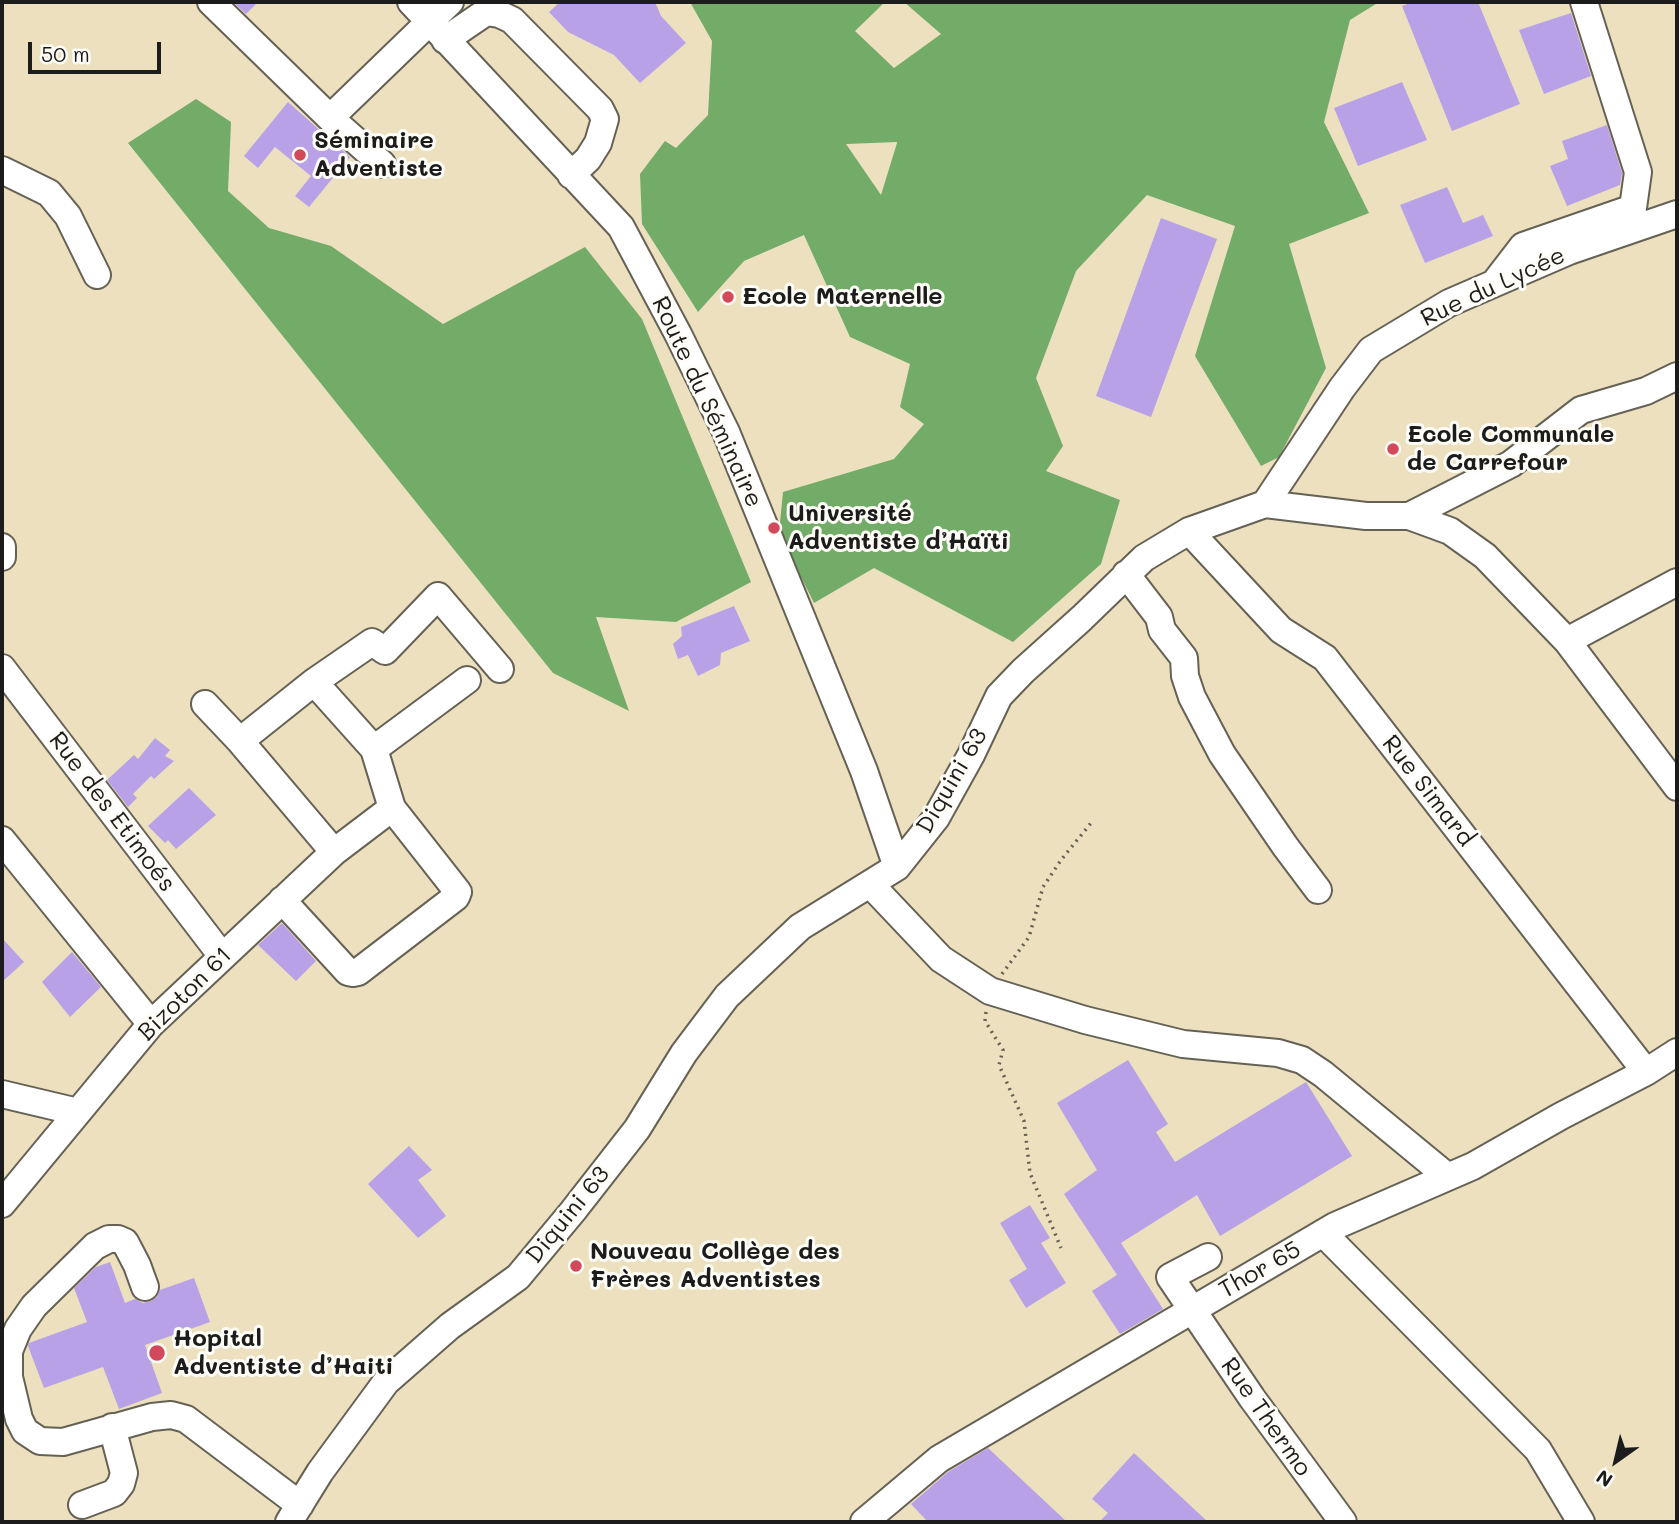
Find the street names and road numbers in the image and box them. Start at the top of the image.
street label: Rue du Lycée [1416,241,1570,333]
street label: Route du Séminaire [646,292,768,512]
street label: Diquini 63 [910,723,994,839]
street label: Rue des Etimoés [43,726,181,898]
street label: Rue Simard [1376,730,1480,852]
street label: Bizoton 61 [132,941,238,1047]
street label: Diquini 63 [520,1161,616,1269]
street label: Thor 65 [1214,1235,1306,1305]
street label: Rue Thermo [1215,1352,1317,1482]

